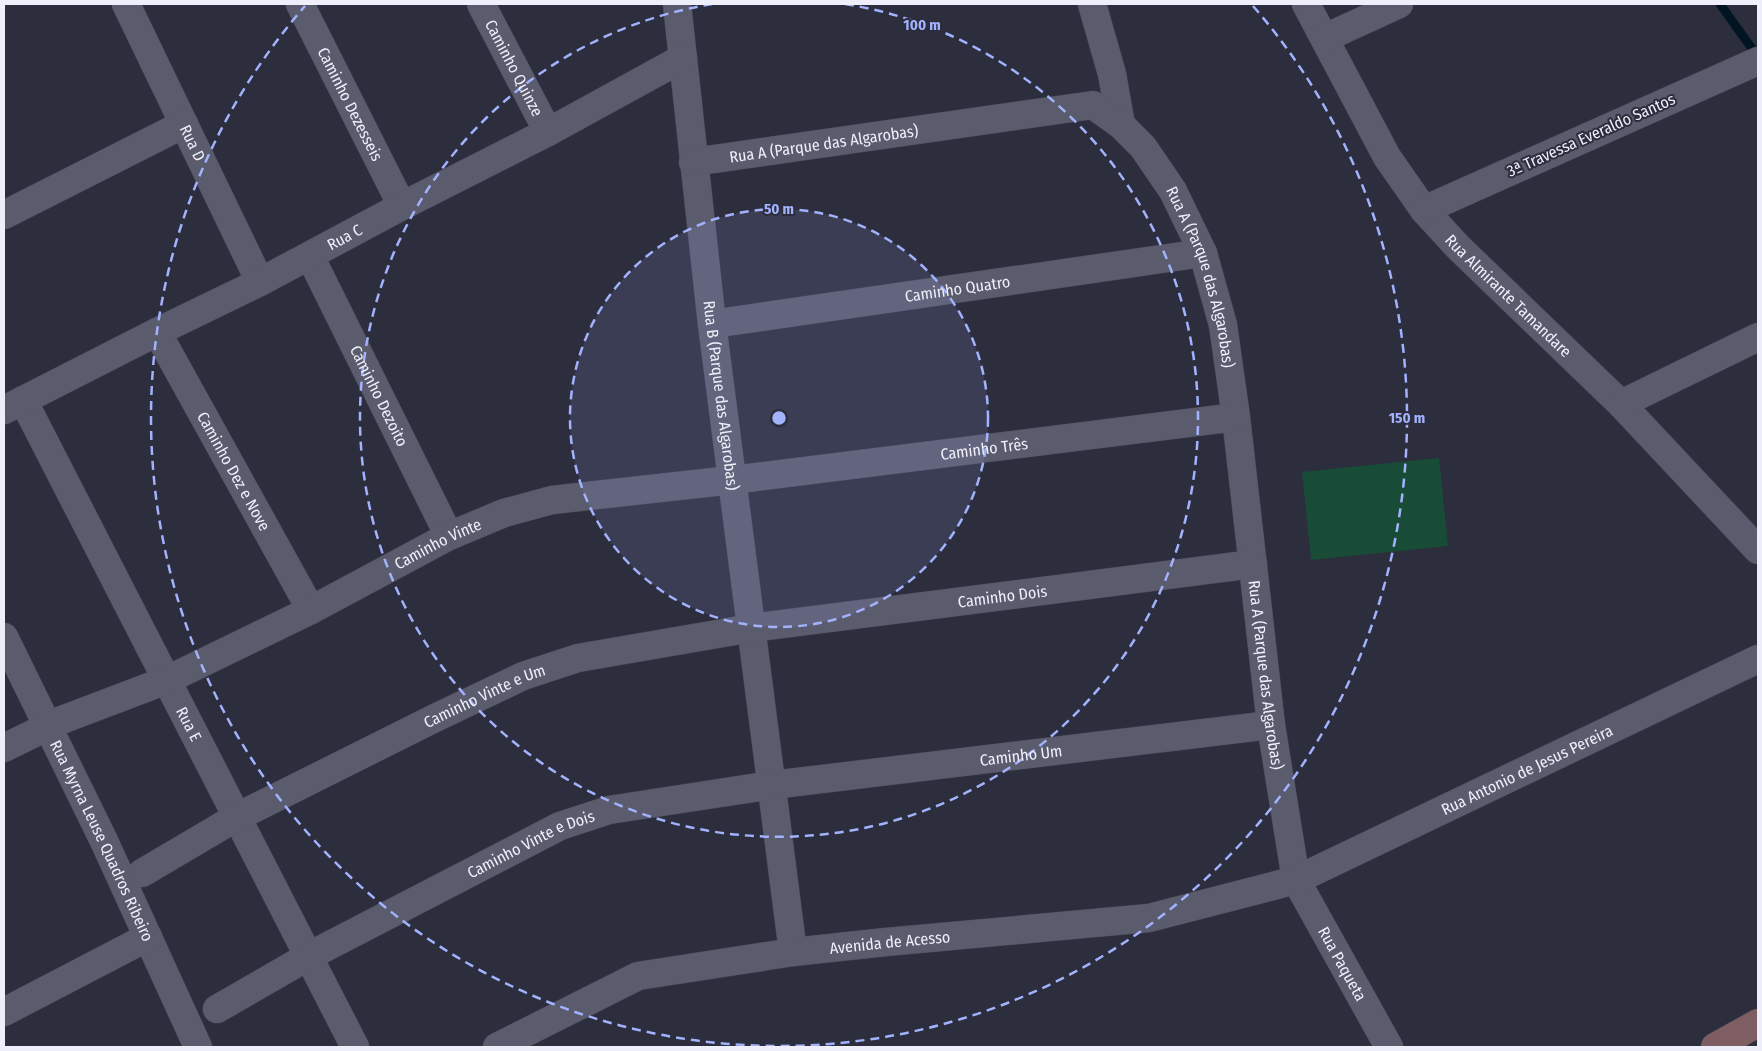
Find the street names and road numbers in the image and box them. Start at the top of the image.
street label: Caminho Quinze [481,16,547,119]
street label: Caminho Dezesseis [314,44,387,164]
street label: 3ª Travessa Everaldo Santos [1504,89,1678,181]
street label: Rua A (Parque das Algarobas) [728,120,920,166]
street label: Rua D [176,121,210,164]
street label: Rua A (Parque das Algarobas) [1163,183,1238,369]
street label: Rua C [324,220,365,254]
street label: Rua Almirante Tamandare [1441,230,1576,361]
street label: Caminho Quatro [903,271,1011,306]
street label: Rua B (Parque das Algarobas) [700,300,743,492]
street label: Caminho Dezoito [346,342,412,449]
street label: Caminho Dez e Nove [193,408,275,534]
street label: Caminho Três [939,434,1029,463]
street label: Caminho Vinte [391,514,484,573]
street label: Rua A (Parque das Algarobas) [1245,579,1288,771]
street label: Caminho Dois [957,581,1048,611]
street label: Caminho Vinte e Um [420,660,548,732]
street label: Rua E [172,703,206,744]
street label: Rua Antonio de Jesus Pereira [1438,720,1616,819]
street label: Rua Myrna Leuse Quadros Ribeiro [46,737,158,944]
street label: Caminho Um [979,741,1063,769]
street label: Caminho Vinte e Dois [464,806,597,882]
street label: Rua Paqueta [1314,923,1371,1004]
street label: Avenida de Acesso [828,927,951,958]

